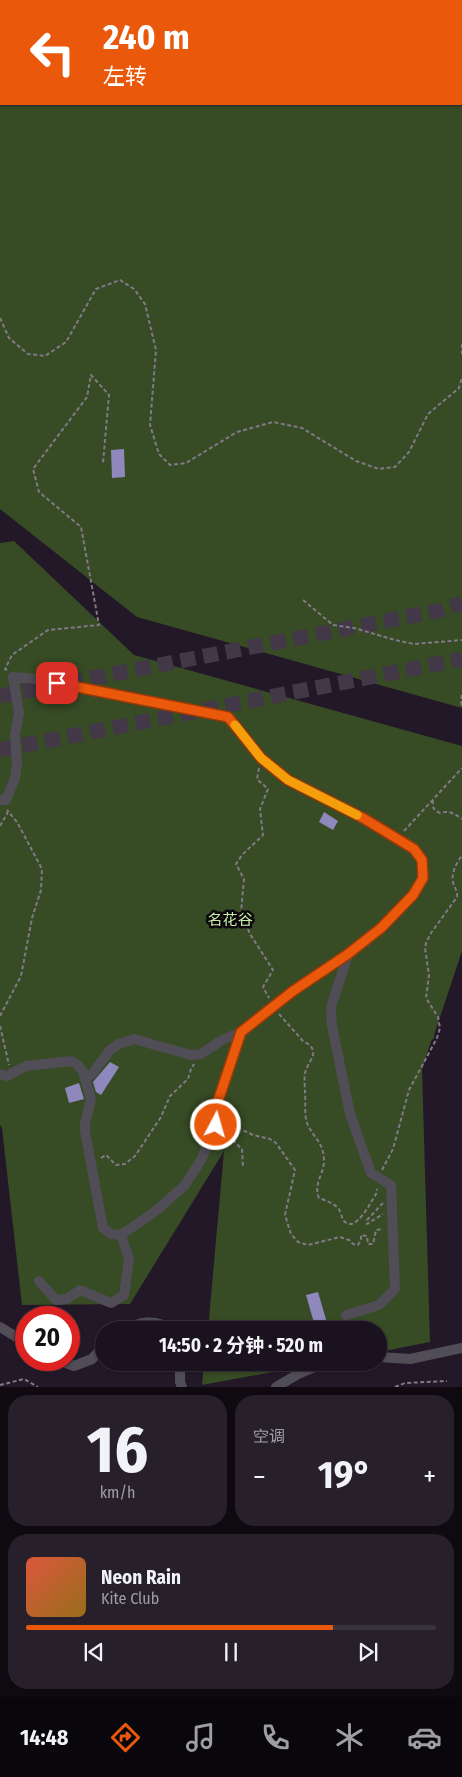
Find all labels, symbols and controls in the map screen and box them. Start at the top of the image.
text: 240 m [103,16,190,58]
icon: left [20,20,85,85]
text: 左转 [103,63,147,90]
pin [36,662,78,704]
icon: arrive [43,669,71,697]
park label: 名花谷 [207,911,253,929]
position arrow [189,1098,241,1150]
speed limit sign: 20 [15,1306,80,1371]
text: 14:50 · 2 分钟 · 520 m [159,1334,323,1357]
text: 16 [87,1411,148,1489]
text: 空调 [253,1427,285,1446]
text: 19° [318,1452,371,1498]
text: − [253,1460,266,1493]
text: + [423,1460,436,1493]
text: km/h [100,1483,135,1502]
text: Neon Rain [101,1566,181,1589]
text: Kite Club [101,1589,159,1608]
icon: previous [80,1638,108,1666]
icon: pause [217,1638,245,1666]
icon: next [354,1638,382,1666]
icon: directions [108,1720,143,1755]
icon: music [183,1720,218,1755]
icon: phone [258,1720,293,1755]
icon: climate [332,1720,367,1755]
icon: car [407,1720,442,1755]
text: 14:48 [20,1724,68,1751]

